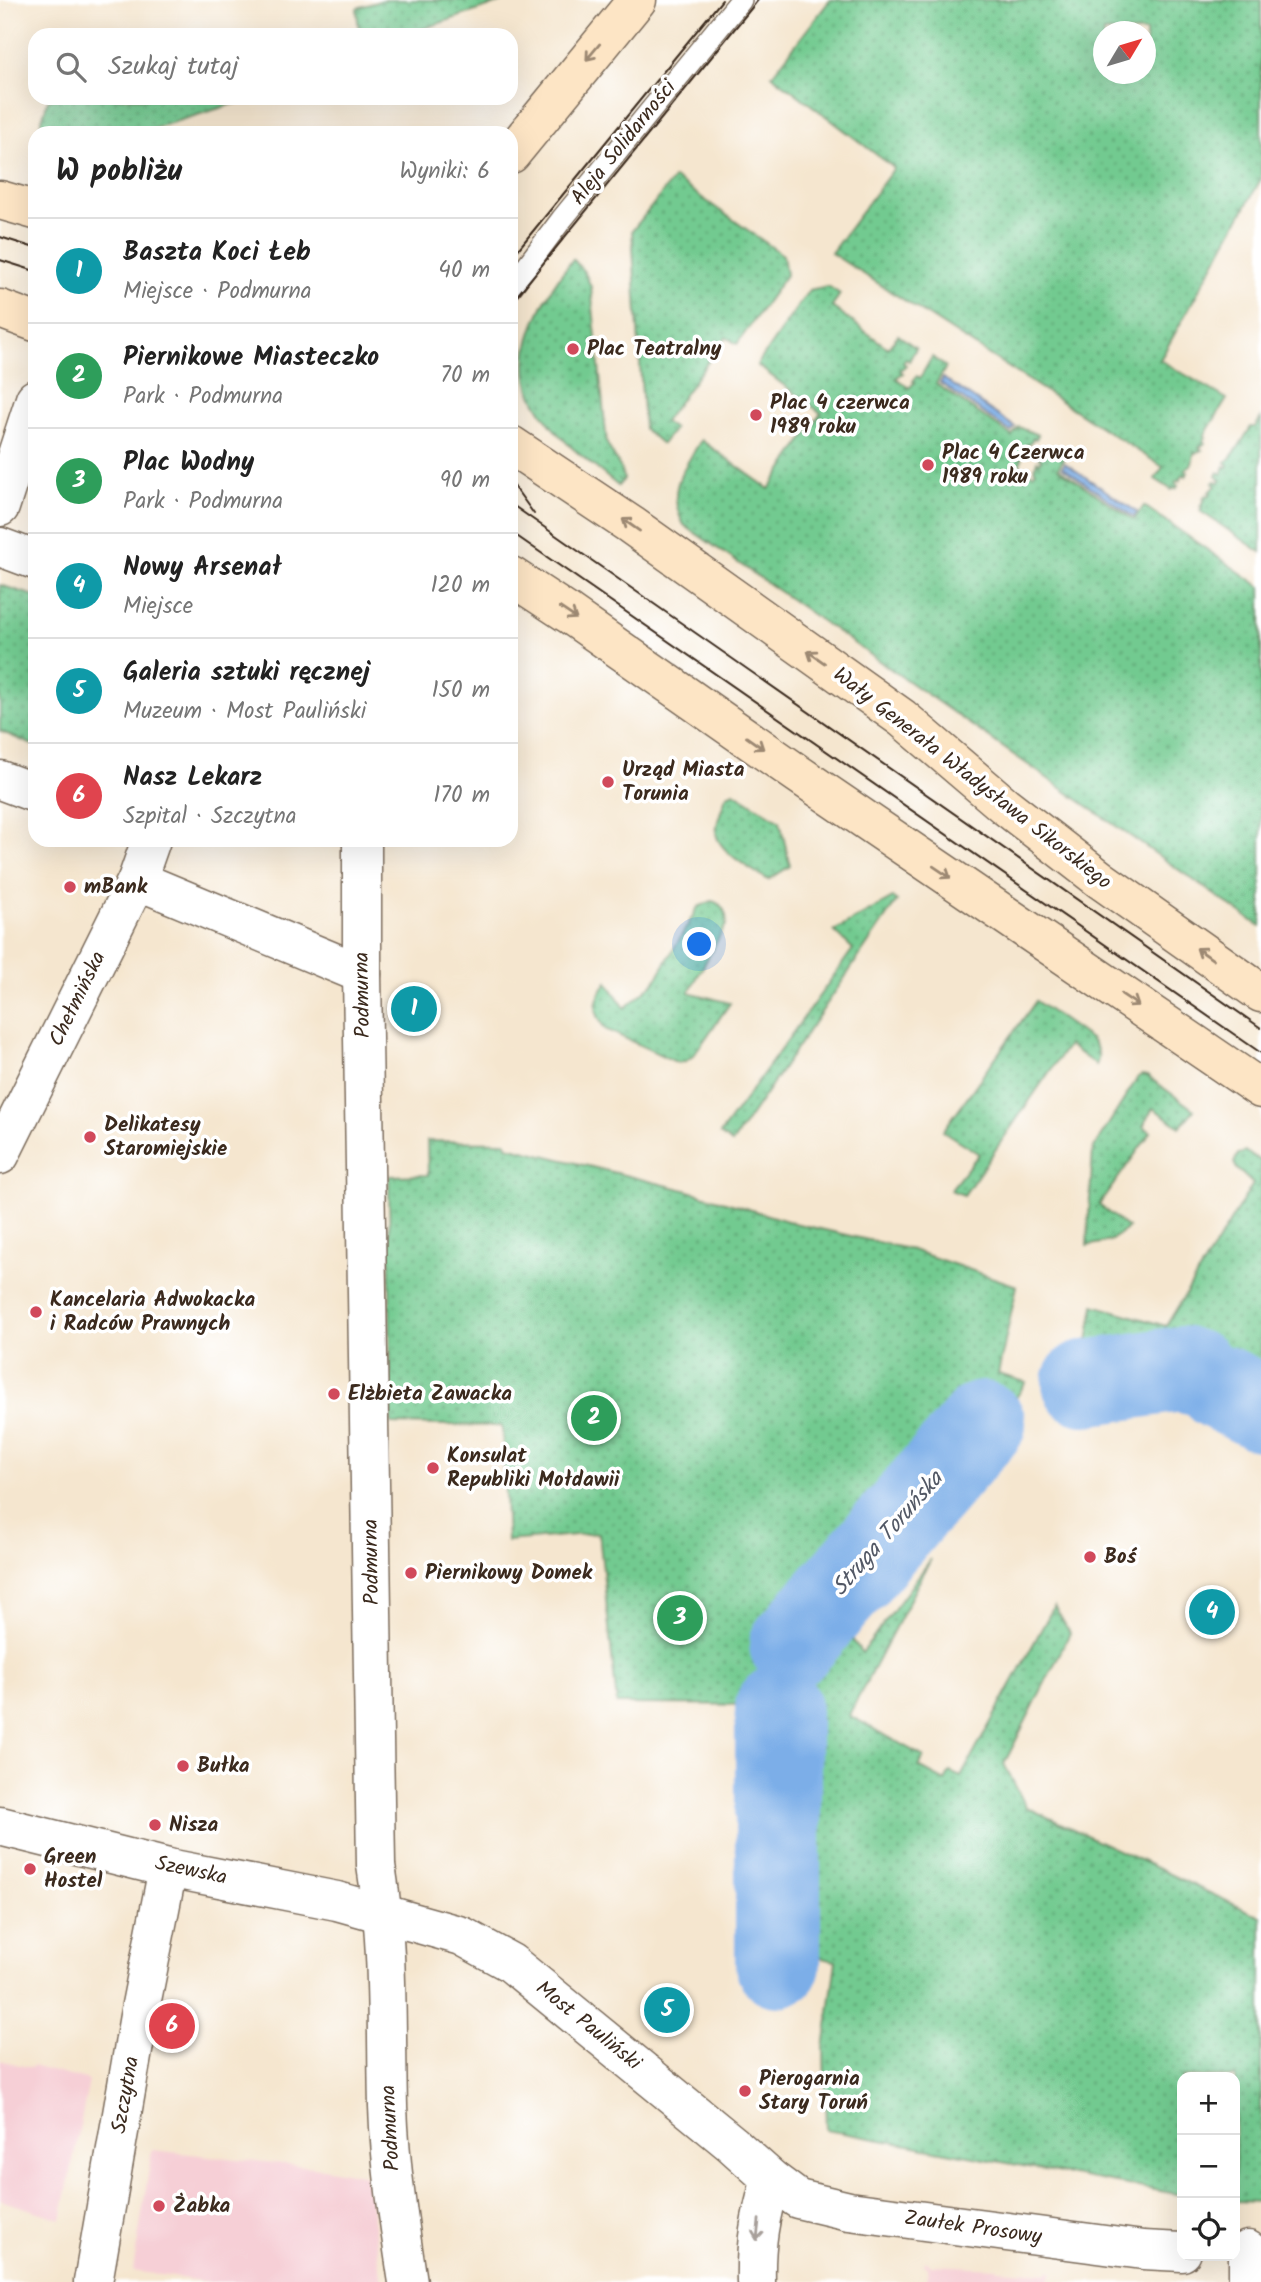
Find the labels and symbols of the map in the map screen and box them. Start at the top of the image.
north arrow [1093,21,1156,84]
one-way arrow [585,43,601,61]
street label: Aleja Solidarności [563,72,686,213]
place label: Plac Teatralny [587,333,722,366]
marker: Plac Teatralny [565,341,581,357]
place label: Plac 4 czerwca 1989 roku [770,387,910,444]
marker: Plac 4 czerwca 1989 roku [748,407,764,423]
place label: Plac 4 Czerwca 1989 roku [942,437,1085,494]
marker: Plac 4 Czerwca 1989 roku [920,457,936,473]
one-way arrow [622,518,641,532]
one-way arrow [558,606,577,620]
one-way arrow [807,650,826,664]
street label: Wały Generała Władysława Sikorskiego [826,660,1118,898]
one-way arrow [745,736,764,750]
place label: Urząd Miasta Torunia [622,754,745,811]
marker: Urząd Miasta Torunia [600,774,616,790]
one-way arrow [932,865,951,879]
place label: mBank [84,871,148,904]
marker: mBank [62,879,78,895]
your location [682,927,716,961]
street label: Chełmińska [41,946,115,1052]
one-way arrow [1196,947,1215,961]
street label: Podmurna [346,952,380,1038]
pin: 1 [391,983,437,1035]
one-way arrow [1120,993,1139,1007]
place label: Delikatesy Staromiejskie [104,1109,227,1166]
marker: Delikatesy Staromiejskie [82,1129,98,1145]
place label: Kancelaria Adwokacka i Radców Prawnych [50,1284,255,1341]
marker: Kancelaria Adwokacka i Radców Prawnych [28,1304,44,1320]
place label: Elżbieta Zawacka [348,1378,512,1411]
marker: Elżbieta Zawacka [326,1386,342,1402]
pin: 2 [571,1392,617,1444]
place label: Konsulat Republiki Mołdawii [447,1440,620,1497]
marker: Konsulat Republiki Mołdawii [425,1460,441,1476]
water label: Struga Toruńska [823,1462,954,1605]
street label: Podmurna [355,1519,389,1605]
place label: Boś [1104,1541,1138,1574]
marker: Boś [1082,1549,1098,1565]
place label: Piernikowy Domek [425,1557,593,1590]
marker: Piernikowy Domek [403,1565,419,1581]
pin: 4 [1189,1586,1235,1638]
pin: 3 [657,1592,703,1644]
place label: Bułka [197,1750,250,1783]
marker: Bułka [175,1758,191,1774]
place label: Nisza [169,1809,219,1842]
marker: Nisza [147,1817,163,1833]
place label: Green Hostel [44,1841,103,1898]
street label: Szewska [152,1847,230,1895]
marker: Green Hostel [22,1861,38,1877]
street label: Most Pauliński [528,1973,649,2080]
pin: 5 [644,1984,690,2036]
pin: 6 [149,2000,195,2052]
street label: Szczytna [103,2054,149,2136]
place label: Pierogarnia Stary Toruń [759,2063,868,2120]
marker: Pierogarnia Stary Toruń [737,2083,753,2099]
street label: Podmurna [372,2084,410,2172]
place label: Żabka [173,2190,231,2223]
marker: Żabka [151,2198,167,2214]
street label: Zaułek Prosowy [902,2202,1044,2254]
one-way arrow [751,2218,764,2241]

